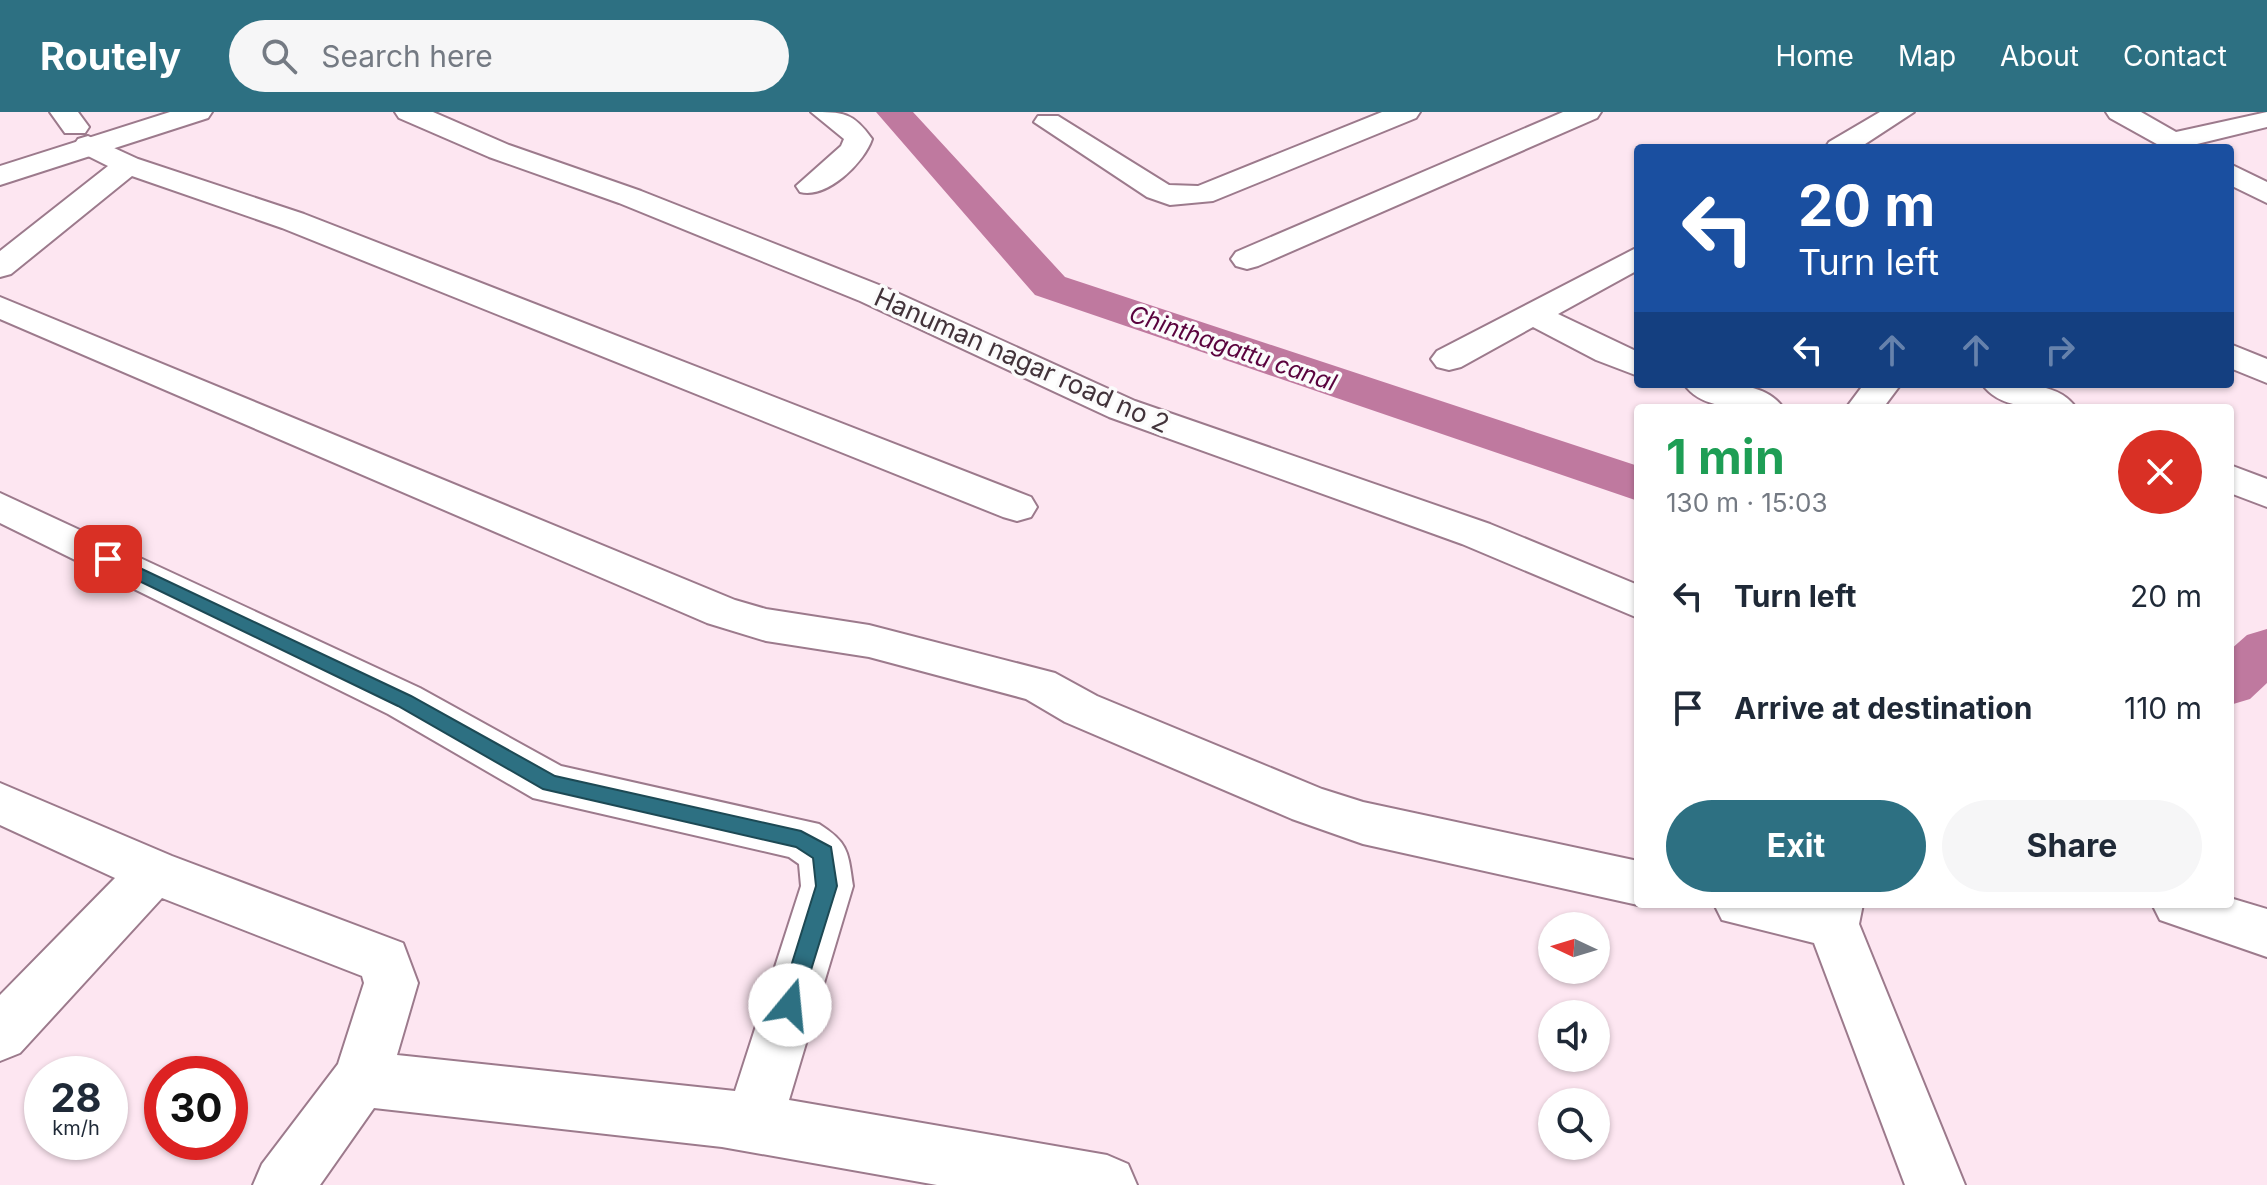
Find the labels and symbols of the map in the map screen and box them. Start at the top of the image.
street label: Hanuman nagar road no 2 [870,281,1174,439]
water label: Chinthagattu canal [1126,299,1341,397]
pin [74,525,142,593]
north arrow [1538,912,1610,984]
position arrow [748,963,832,1047]
speed limit sign: 30 [144,1056,248,1160]

